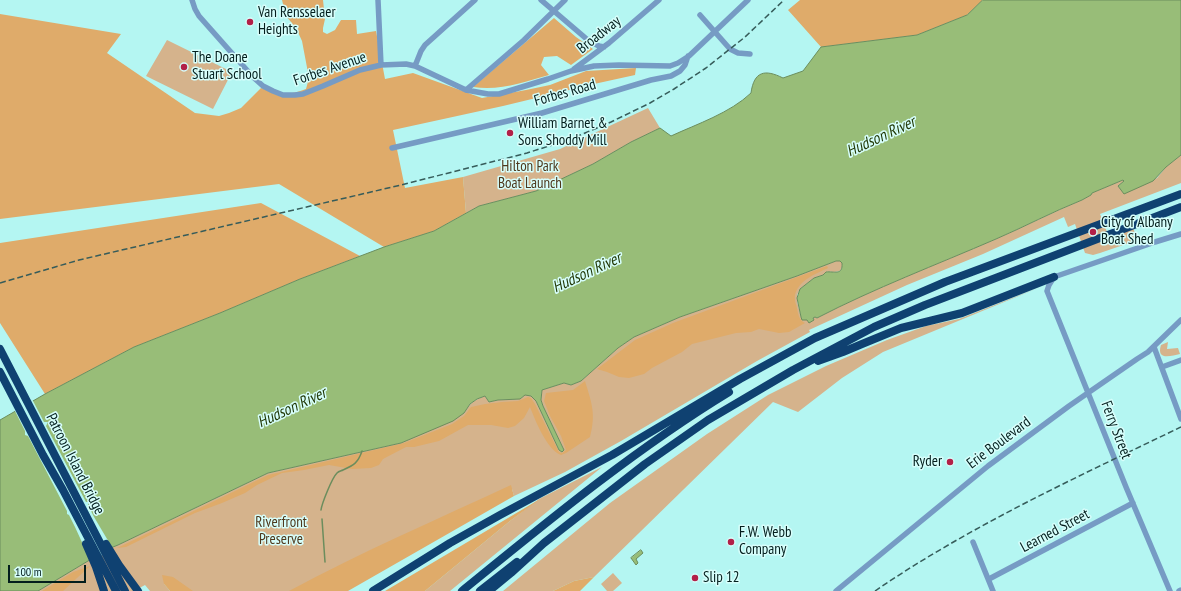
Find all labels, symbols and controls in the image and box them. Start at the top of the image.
place label: Van Rensselaer Heights [258,4,336,39]
street label: Broadway [574,12,624,58]
marker: Van Rensselaer Heights [245,17,255,27]
street label: Forbes Avenue [291,48,369,90]
place label: The Doane Stuart School [192,49,262,84]
marker: The Doane Stuart School [179,62,189,72]
street label: Forbes Road [532,76,598,110]
water label: Hudson River [844,113,918,161]
place label: William Barnet & Sons Shoddy Mill [518,115,608,150]
marker: William Barnet & Sons Shoddy Mill [505,128,515,138]
park label: Hilton Park Boat Launch [498,158,562,193]
place label: City of Albany Boat Shed [1101,214,1173,249]
marker: City of Albany Boat Shed [1088,227,1098,237]
water label: Hudson River [550,249,624,297]
water label: Hudson River [255,384,329,432]
street label: Ferry Street [1097,399,1135,461]
street label: Patroon Island Bridge [42,410,108,518]
street label: Erie Boulevard [964,413,1034,473]
place label: Ryder [913,453,942,471]
marker: Ryder [945,457,955,467]
street label: Learned Street [1017,505,1093,557]
park label: Riverfront Preserve [255,514,307,549]
place label: F.W. Webb Company [739,524,791,559]
marker: F.W. Webb Company [726,537,736,547]
scale bar [10,557,88,583]
text: 100 m [15,564,42,579]
place label: Slip 12 [703,569,739,587]
marker: Slip 12 [690,573,700,583]

